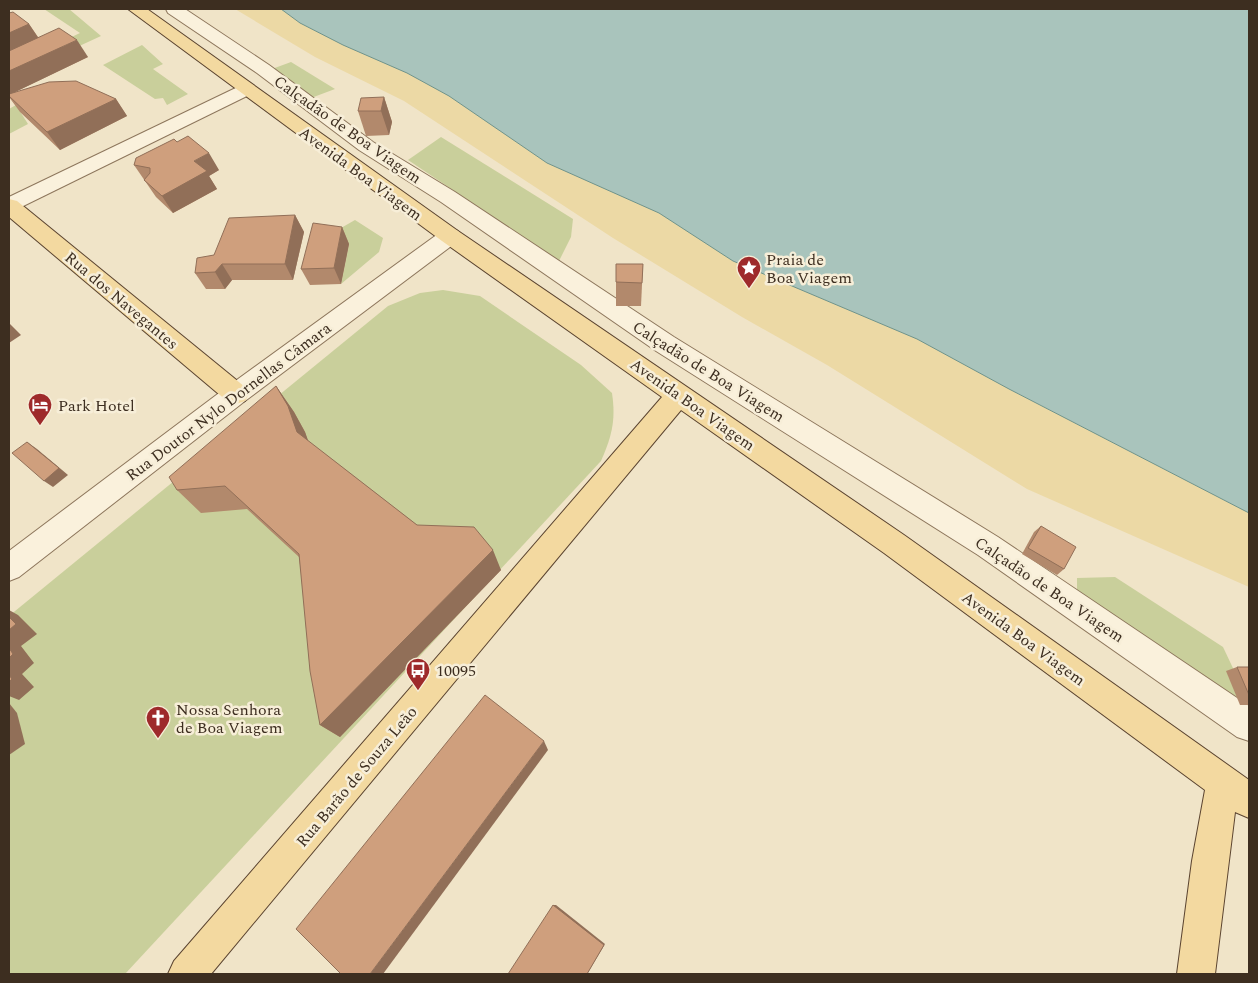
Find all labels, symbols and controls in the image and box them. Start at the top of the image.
street label: Calçadão de Boa Viagem [269,70,426,190]
street label: Avenida Boa Viagem [294,121,427,227]
street label: Rua dos Navegantes [59,246,183,356]
place label: Praia de Boa Viagem [766,248,852,290]
place icon: Praia de Boa Viagem [736,255,762,289]
street label: Calçadão de Boa Viagem [628,315,789,429]
street label: Rua Doutor Nylo Dornellas Câmara [121,316,336,487]
street label: Avenida Boa Viagem [625,353,760,457]
hotel icon: Park Hotel [27,392,53,426]
place label: Park Hotel [58,394,135,418]
street label: Calçadão de Boa Viagem [970,531,1129,649]
street label: Avenida Boa Viagem [957,586,1090,692]
bus stop icon: 10095 [405,657,431,691]
place label: 10095 [436,659,476,683]
place label: Nossa Senhora de Boa Viagem [176,698,283,740]
street label: Rua Barão de Souza Leão [290,701,423,852]
church icon: Nossa Senhora de Boa Viagem [145,705,171,739]

